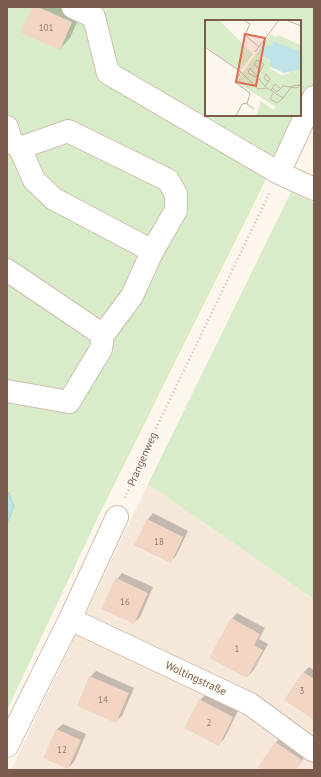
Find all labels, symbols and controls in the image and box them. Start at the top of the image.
inset map [205,20,301,116]
house number: 101 [39,22,53,33]
street label: Prangenweg [124,430,160,488]
house number: 18 [154,536,164,547]
house number: 16 [120,596,130,607]
house number: 1 [235,643,240,654]
street label: Woltingstraße [163,658,229,698]
house number: 3 [300,685,305,696]
house number: 14 [98,694,108,705]
house number: 2 [207,717,212,728]
house number: 12 [57,744,67,755]

